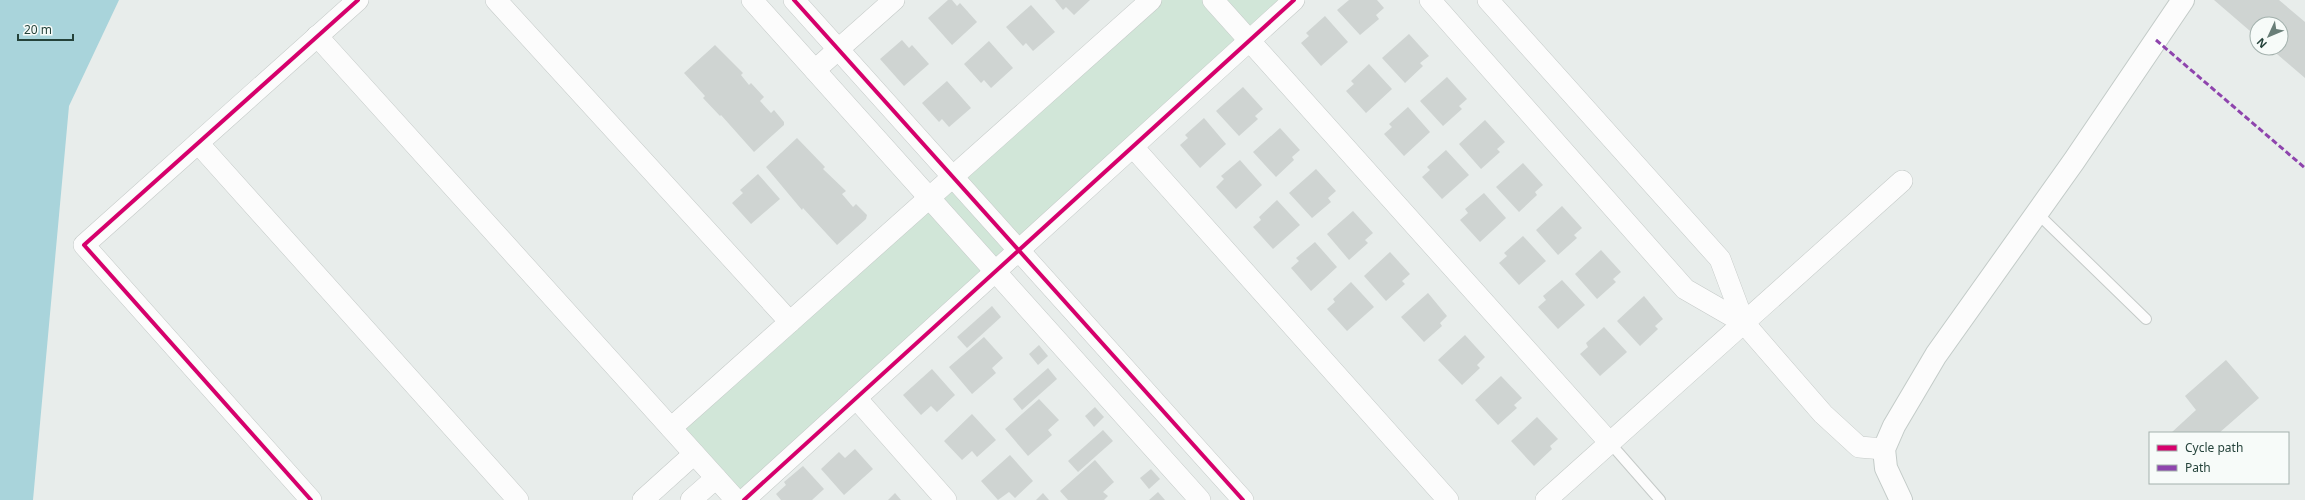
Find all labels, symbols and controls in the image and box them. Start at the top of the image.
scale bar [18,16,73,42]
north arrow [2249,16,2289,56]
text: 20 m [24,21,52,38]
text: N [2253,35,2270,52]
legend [2149,432,2289,484]
text: Cycle path [2185,439,2243,456]
text: Path [2185,459,2211,476]

